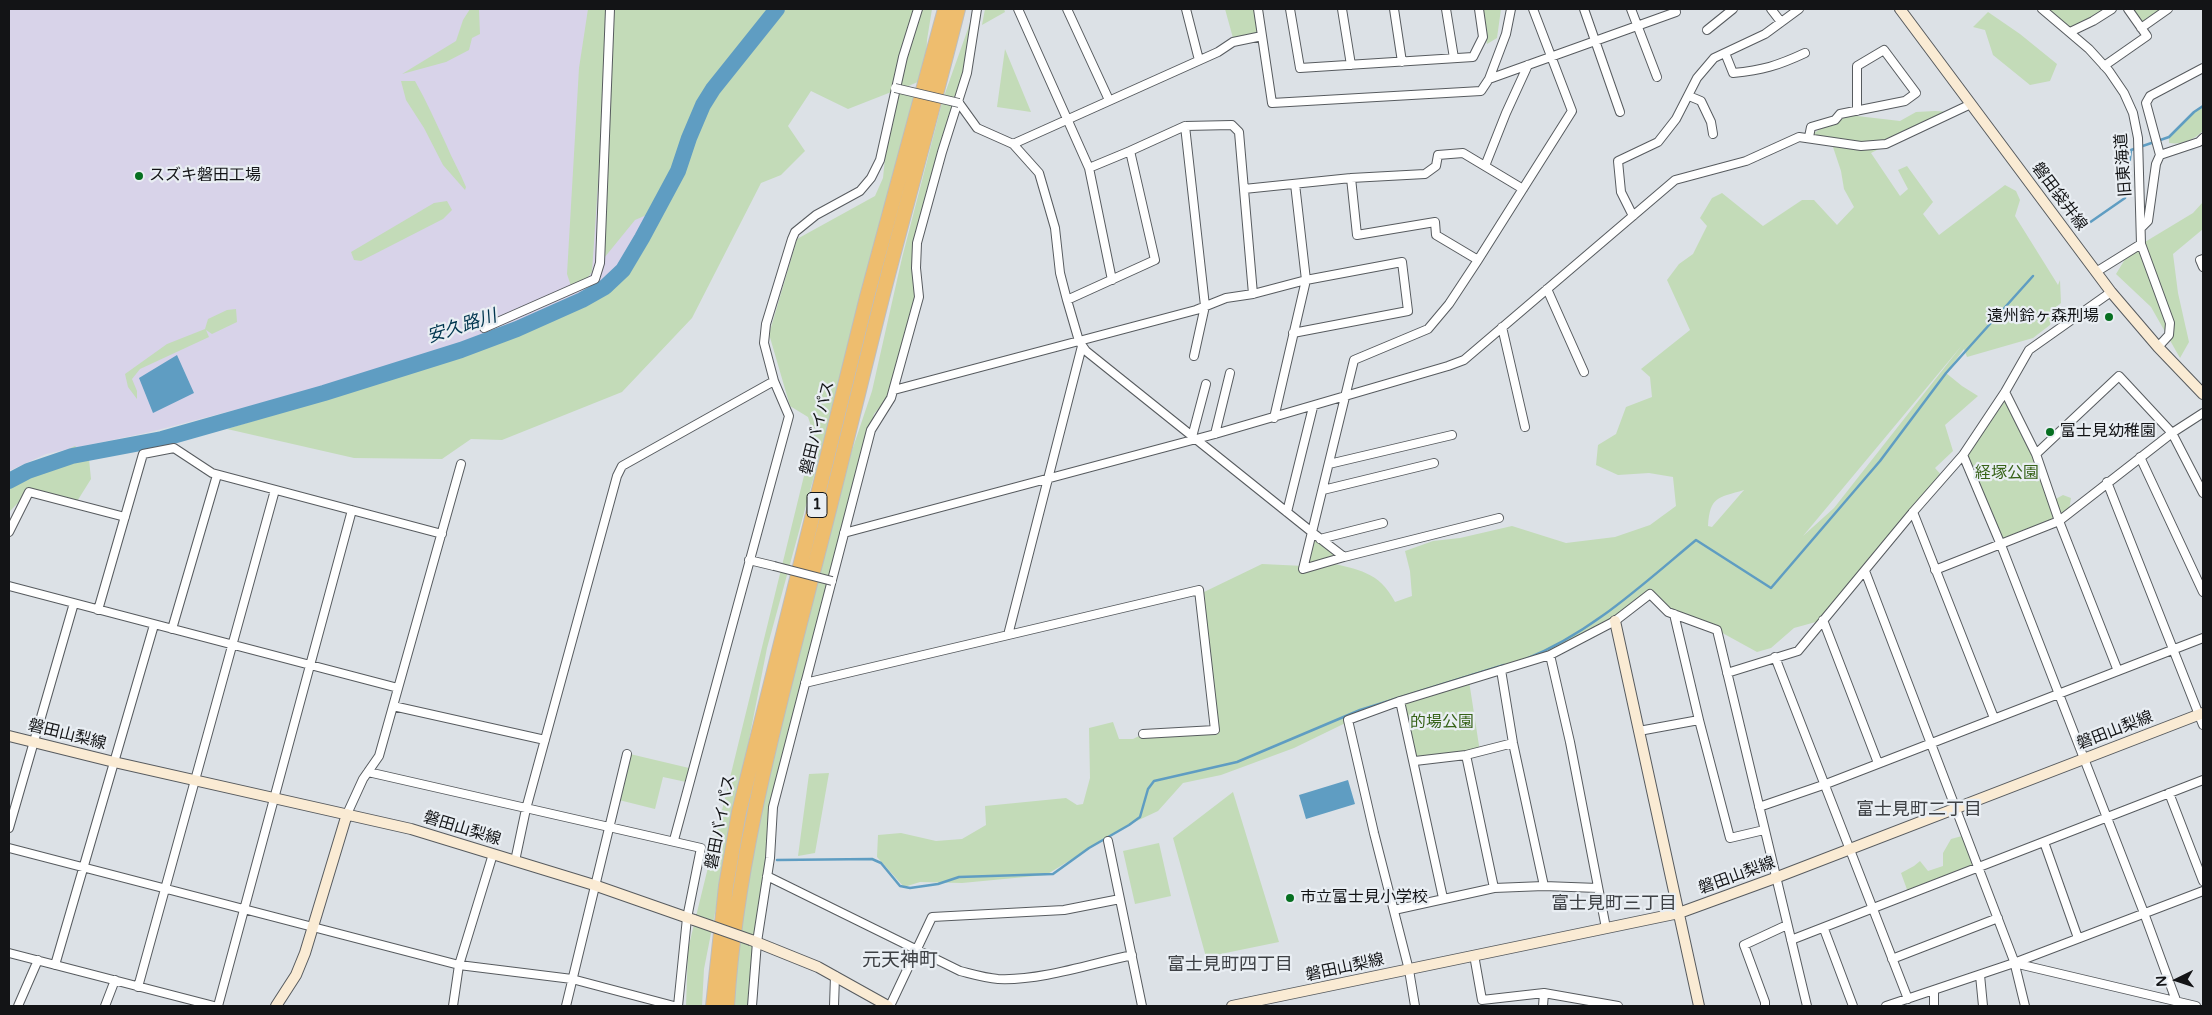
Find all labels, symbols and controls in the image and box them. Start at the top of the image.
street label: 旧東海道 [2112,132,2136,198]
street label: 磐田袋井線 [2027,159,2091,235]
place label: スズキ磐田工場 [149,166,261,186]
marker: スズキ磐田工場 [133,170,145,182]
water label: 安久路川 [424,306,500,348]
place label: 遠州鈴ヶ森刑場 [1987,307,2099,327]
marker: 遠州鈴ヶ森刑場 [2103,311,2115,323]
street label: 磐田バイパス [797,379,839,477]
place label: 富士見幼稚園 [2060,422,2156,442]
marker: 富士見幼稚園 [2044,426,2056,438]
park label: 経塚公園 [1975,464,2039,484]
road number: 1 [807,492,827,518]
street label: 磐田山梨線 [2074,708,2156,754]
park label: 的場公園 [1410,713,1474,733]
street label: 磐田山梨線 [26,716,108,754]
street label: 磐田バイパス [702,773,740,871]
district label: 富士見町二丁目 [1856,799,1982,821]
street label: 磐田山梨線 [421,808,503,850]
street label: 磐田山梨線 [1696,853,1778,899]
place label: 市立富士見小学校 [1300,888,1428,908]
marker: 市立富士見小学校 [1284,892,1296,904]
district label: 富士見町三丁目 [1551,893,1677,915]
district label: 元天神町 [862,950,938,972]
street label: 磐田山梨線 [1304,950,1386,986]
district label: 富士見町四丁目 [1167,954,1293,976]
north arrow [2152,955,2202,1005]
text: N [2153,975,2170,987]

